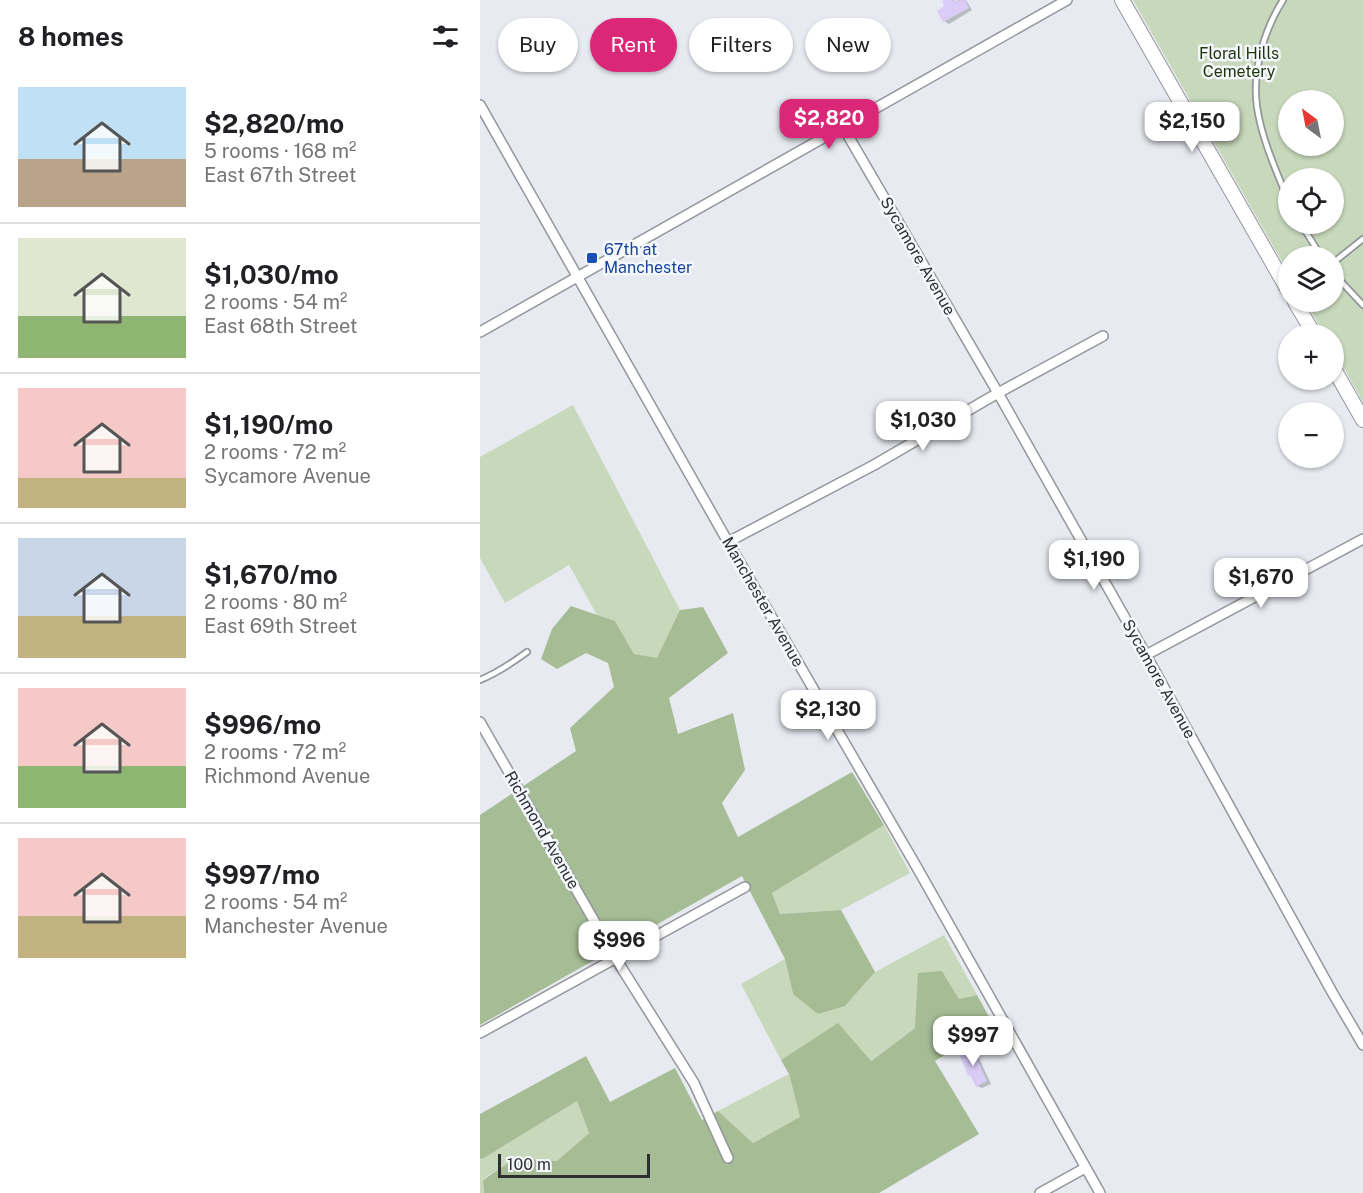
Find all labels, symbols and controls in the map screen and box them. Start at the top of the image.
chip: Buy [498,18,578,72]
chip: Rent [590,18,677,72]
chip: Filters [689,18,793,72]
chip: New [805,18,891,72]
icon: filters [429,20,462,53]
text: 8 homes [18,21,124,52]
park label: Floral Hills Cemetery [1199,44,1279,81]
north arrow [1278,90,1344,156]
map controls [1278,90,1344,468]
pin: $2,820 [780,99,878,150]
pin: $2,150 [1143,102,1241,153]
text: $2,820 [794,106,864,130]
text: $2,820/mo [204,108,344,139]
text: $2,150 [1159,109,1225,133]
icon: home [66,111,138,183]
text: 5 rooms · 168 m² [204,139,356,163]
text: East 67th Street [204,163,356,187]
button: locate [1278,168,1344,234]
street label: Sycamore Avenue [876,193,960,319]
place label: 67th at Manchester [604,240,692,277]
button: layers [1278,246,1344,312]
marker: 67th at Manchester [585,251,599,265]
text: $1,030/mo [204,259,339,290]
icon: home [66,262,138,334]
text: 2 rooms · 54 m² [204,290,347,314]
text: East 68th Street [204,314,358,338]
button: + [1278,324,1344,390]
pin: $1,030 [874,401,972,452]
button: − [1278,402,1344,468]
text: $1,030 [890,408,956,432]
text: $1,190/mo [204,409,333,440]
icon: home [66,412,138,484]
text: 2 rooms · 72 m² [204,440,346,464]
text: Sycamore Avenue [204,464,371,488]
street label: Manchester Avenue [718,534,808,670]
pin: $1,190 [1045,540,1143,591]
text: $1,190 [1063,547,1125,571]
pin: $1,670 [1212,558,1310,609]
text: $1,670/mo [204,559,338,590]
icon: home [66,562,138,634]
text: $1,670 [1228,565,1294,589]
text: 2 rooms · 80 m² [204,590,347,614]
text: East 69th Street [204,614,357,638]
street label: Sycamore Avenue [1118,616,1200,742]
pin: $2,130 [779,690,877,741]
text: $2,130 [795,697,861,721]
text: $996/mo [204,709,321,740]
icon: home [66,712,138,784]
text: 2 rooms · 72 m² [204,740,346,764]
text: Richmond Avenue [204,764,370,788]
street label: Richmond Avenue [501,768,583,892]
text: $997/mo [204,859,320,890]
icon: home [66,862,138,934]
text: 2 rooms · 54 m² [204,890,347,914]
text: Manchester Avenue [204,914,388,938]
pin: $996 [583,921,655,972]
text: $996 [592,928,646,952]
pin: $997 [937,1016,1009,1067]
text: $997 [947,1023,999,1047]
scale bar [498,1151,650,1178]
text: 100 m [507,1155,551,1174]

